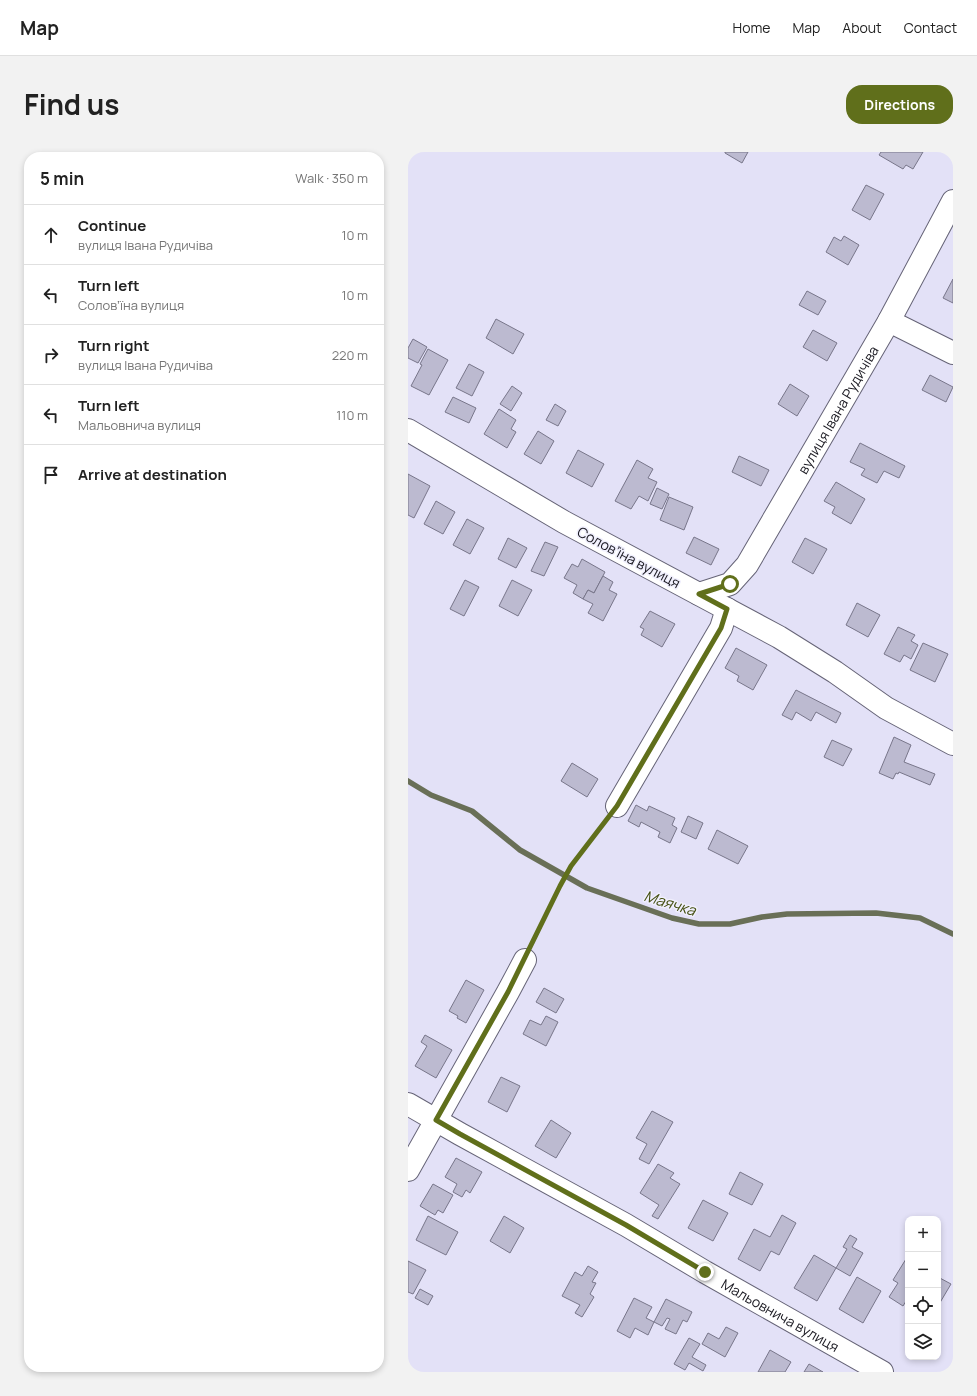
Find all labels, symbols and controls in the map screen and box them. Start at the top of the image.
text: Map [20,15,59,41]
text: Home [733,18,770,37]
text: Map [792,18,820,37]
text: About [842,18,882,37]
text: Contact [904,18,957,37]
text: Find us [24,85,119,123]
button: Directions [846,85,953,124]
text: 5 min [40,167,84,190]
text: Walk · 350 m [295,169,368,187]
text: Continue [78,215,146,236]
icon: ahead [40,224,62,246]
text: 10 m [341,226,368,244]
text: вулиця Івана Рудичіва [78,236,213,254]
text: Turn left [78,275,140,296]
icon: left [40,284,62,306]
text: 10 m [341,286,368,304]
text: Соловʼїна вулиця [78,296,184,314]
text: Turn right [78,335,149,356]
street label: вулиця Івана Рудичіва [793,342,882,477]
icon: right [40,344,62,366]
text: 220 m [332,346,368,364]
text: вулиця Івана Рудичіва [78,356,213,374]
text: Turn left [78,395,140,416]
icon: left [40,404,62,426]
text: 110 m [336,406,368,424]
text: Мальовнича вулиця [78,416,201,434]
icon: arrive [40,464,62,486]
text: Arrive at destination [78,464,227,485]
street label: Соловʼїна вулиця [574,522,684,592]
route start [721,575,739,593]
water label: Маячка [642,885,699,921]
map controls [905,1216,941,1360]
button: + [905,1216,941,1252]
button: − [905,1252,941,1288]
route end [696,1263,714,1281]
street label: Мальовнича вулиця [718,1274,843,1356]
button: locate [905,1288,941,1324]
button: layers [905,1324,941,1360]

